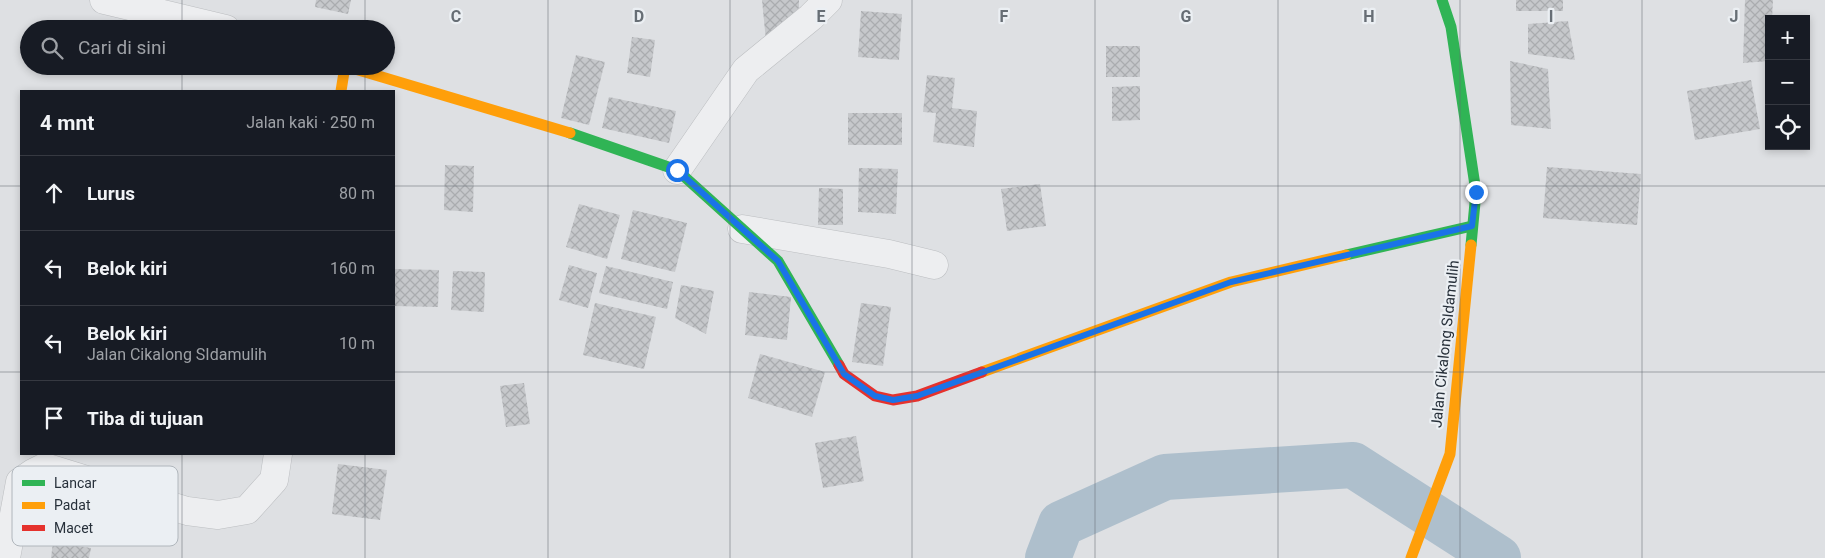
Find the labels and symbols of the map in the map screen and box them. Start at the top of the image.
text: C [451,7,461,26]
text: D [634,7,644,26]
text: E [817,7,826,26]
text: F [1000,7,1009,26]
text: G [1181,7,1192,26]
text: H [1363,7,1375,26]
text: I [1549,7,1553,26]
text: J [1730,7,1738,26]
route start [666,159,689,182]
route end [1465,181,1488,204]
street label: Jalan Cikalong SIdamulih [1427,259,1463,429]
legend [12,466,178,546]
text: Lancar [54,475,97,491]
text: Padat [54,497,91,513]
text: Macet [54,520,94,536]

